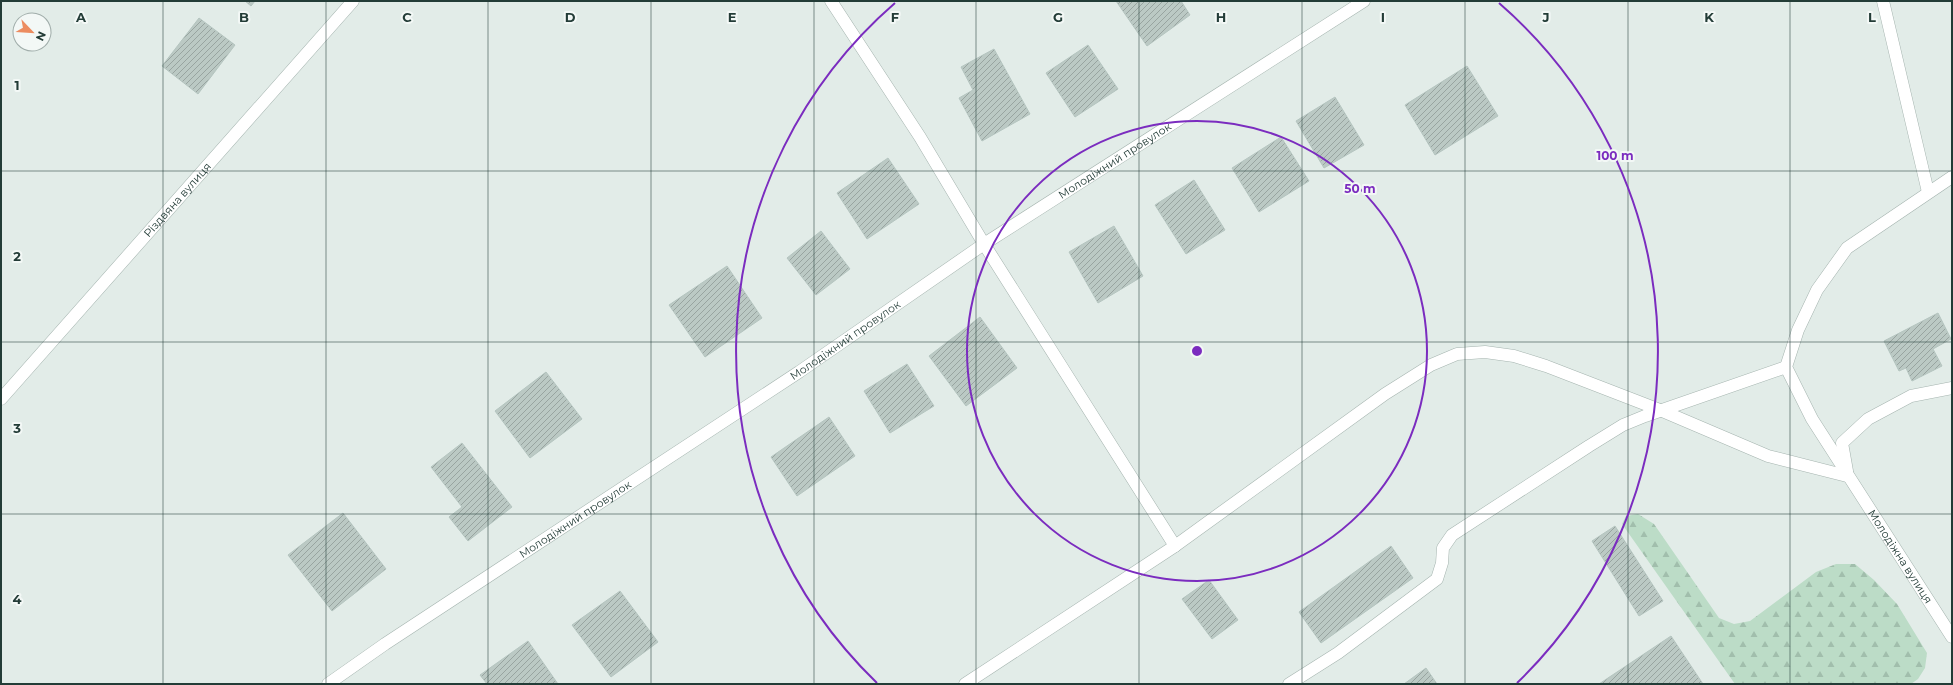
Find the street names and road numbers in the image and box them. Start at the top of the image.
street label: Молодіжний провулок [1056,119,1174,202]
street label: Різдвяна вулиця [140,160,214,240]
street label: Молодіжний провулок [787,297,903,383]
street label: Молодіжний провулок [516,477,634,561]
street label: Молодіжна вулиця [1865,507,1936,606]

